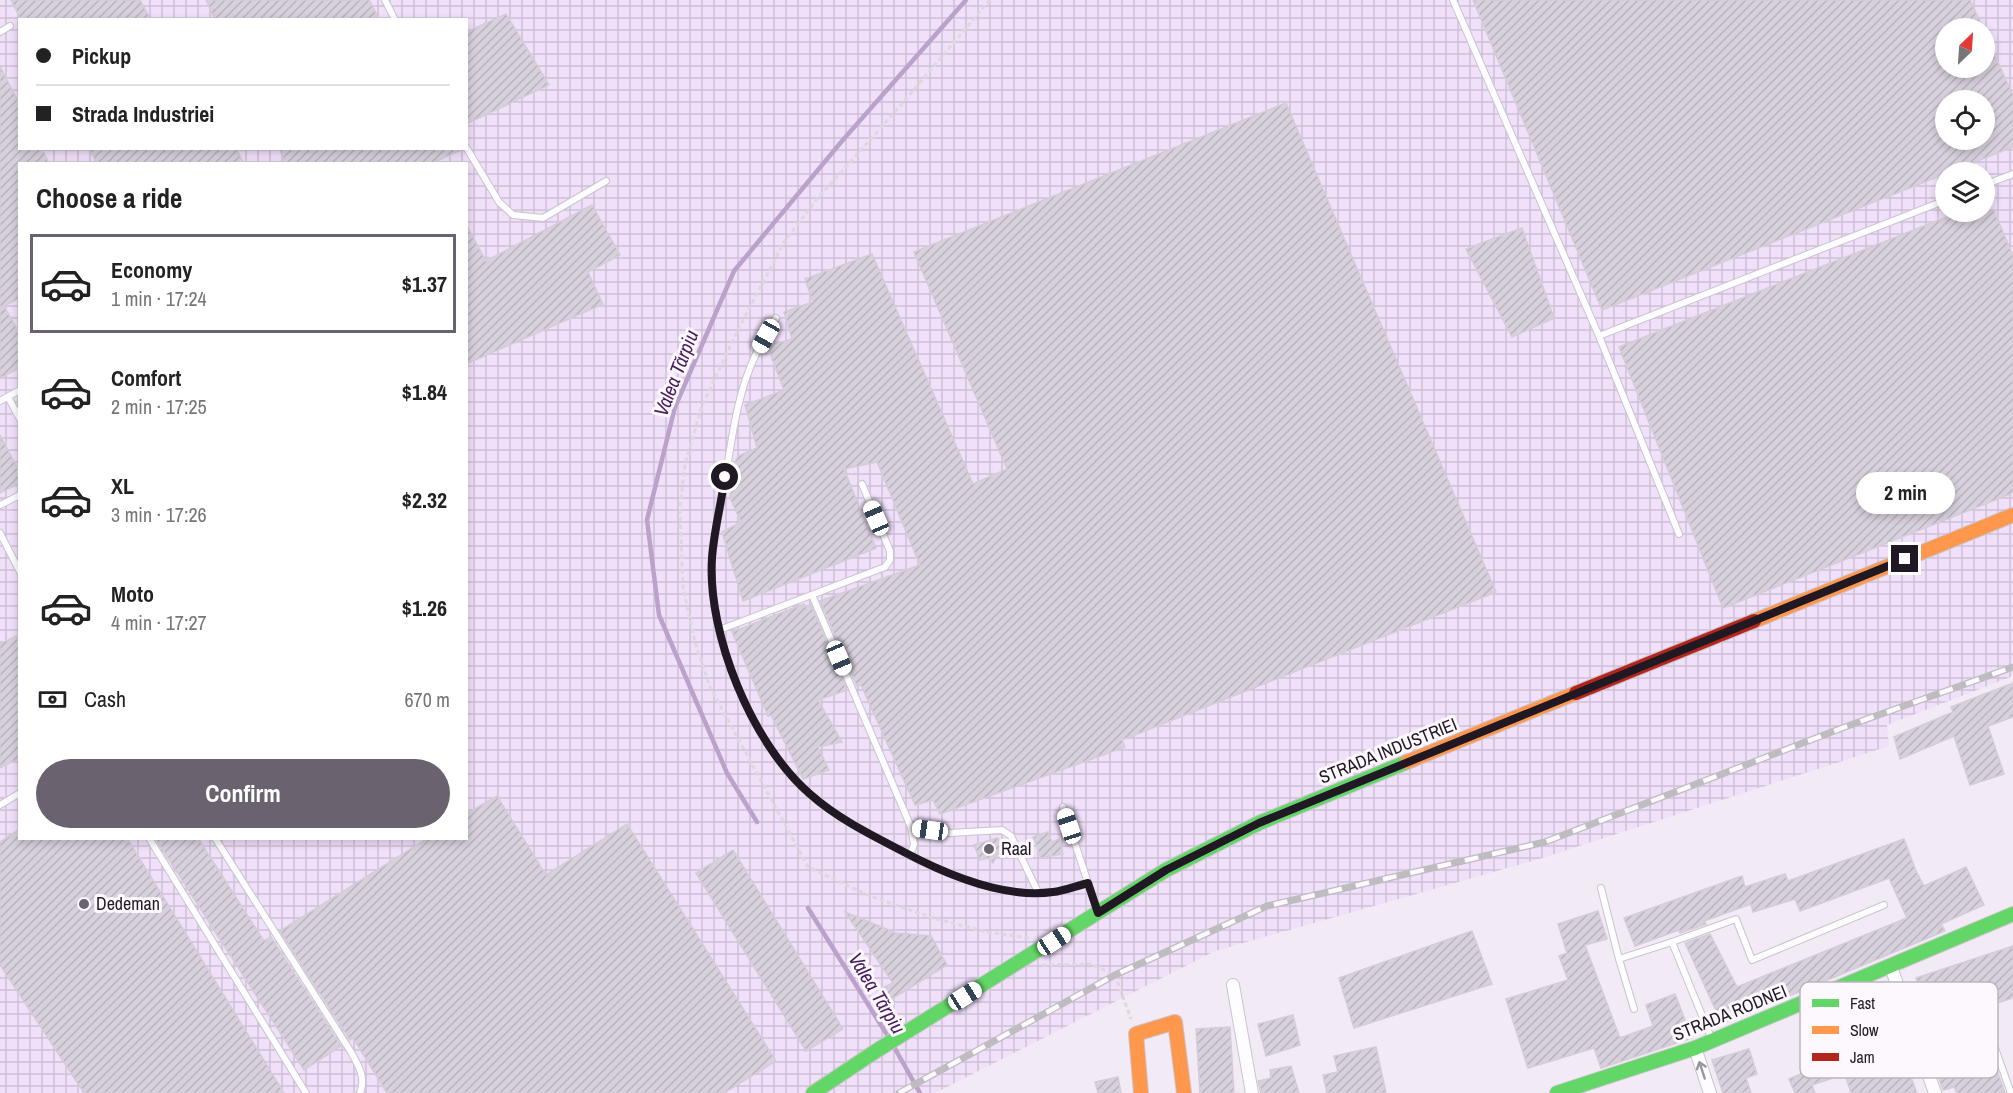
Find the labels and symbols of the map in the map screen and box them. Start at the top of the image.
north arrow [1935,18,1995,78]
car [749,316,783,356]
water label: Valea Tărpiu [647,326,704,420]
route start [711,463,738,490]
callout: 2 min [1856,472,1954,514]
car [861,498,891,538]
route end [1891,545,1918,572]
car [824,638,854,678]
street label: STRADA INDUSTRIEI [1315,711,1461,790]
car [1055,806,1083,846]
car [911,819,949,841]
place label: Raal [1001,836,1031,861]
marker: Raal [982,842,996,856]
place label: Dedeman [96,891,160,916]
marker: Dedeman [77,897,91,911]
car [1034,924,1074,958]
water label: Valea Tărpiu [843,947,912,1038]
street label: STRADA RODNEI [1669,978,1790,1047]
car [945,979,985,1013]
legend [1800,982,1998,1078]
text: Fast [1850,992,1875,1014]
text: Slow [1850,1019,1879,1041]
text: Jam [1850,1046,1875,1068]
one-way arrow [1696,1061,1707,1080]

